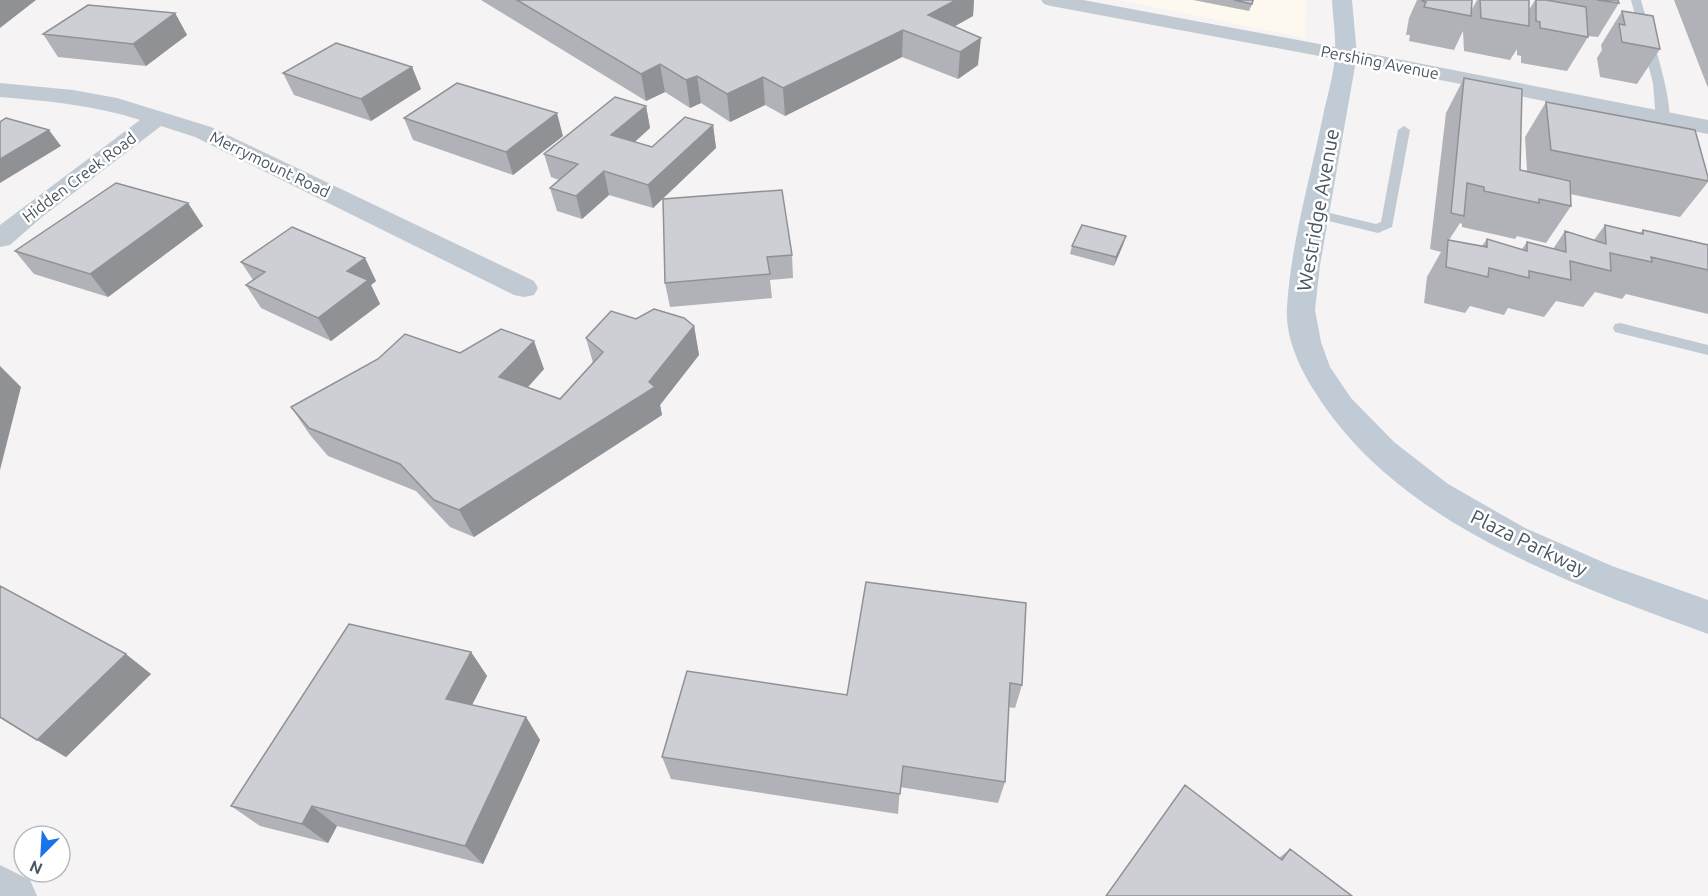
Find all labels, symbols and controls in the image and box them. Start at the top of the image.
street label: Pershing Avenue [1319,42,1441,82]
street label: Merrymount Road [207,127,333,201]
street label: Westridge Avenue [1292,127,1343,293]
street label: Hidden Creek Road [19,128,139,226]
street label: Plaza Parkway [1467,504,1592,581]
north arrow [12,824,72,884]
text: N [27,857,45,878]

